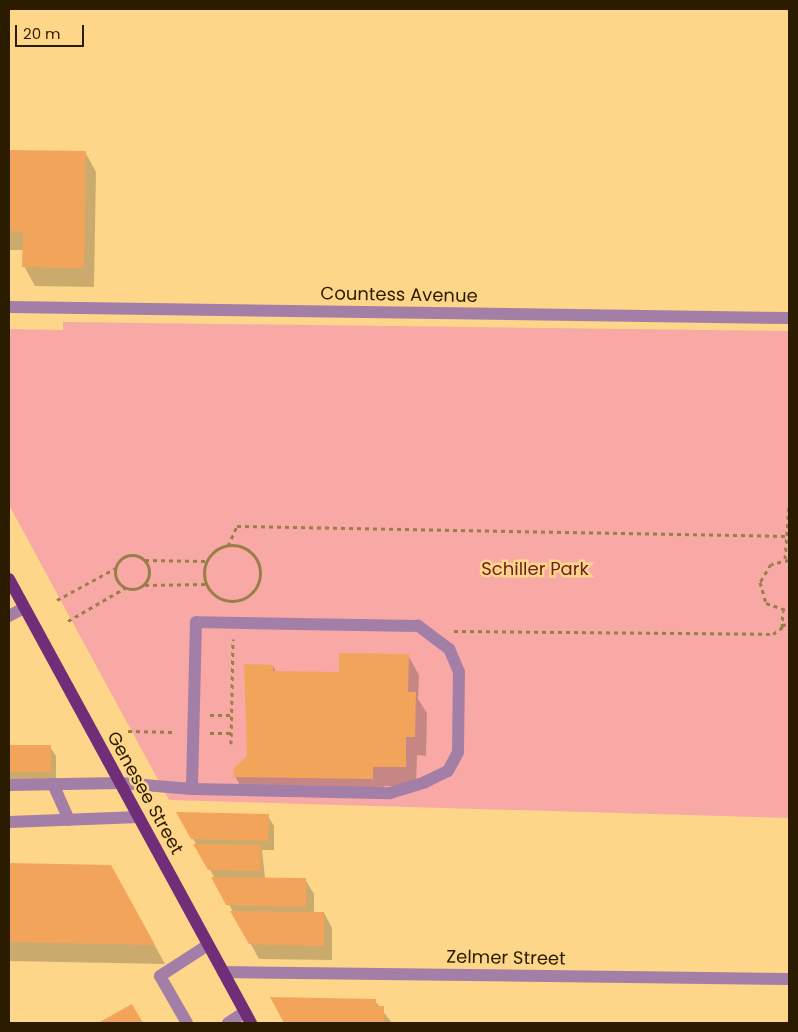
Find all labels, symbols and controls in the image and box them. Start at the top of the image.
scale bar [18,15,86,47]
text: 20 m [23,23,61,44]
street label: Countess Avenue [320,283,478,307]
park label: Schiller Park [481,558,589,580]
street label: Genesee Street [102,728,188,858]
street label: Zelmer Street [446,946,566,970]

